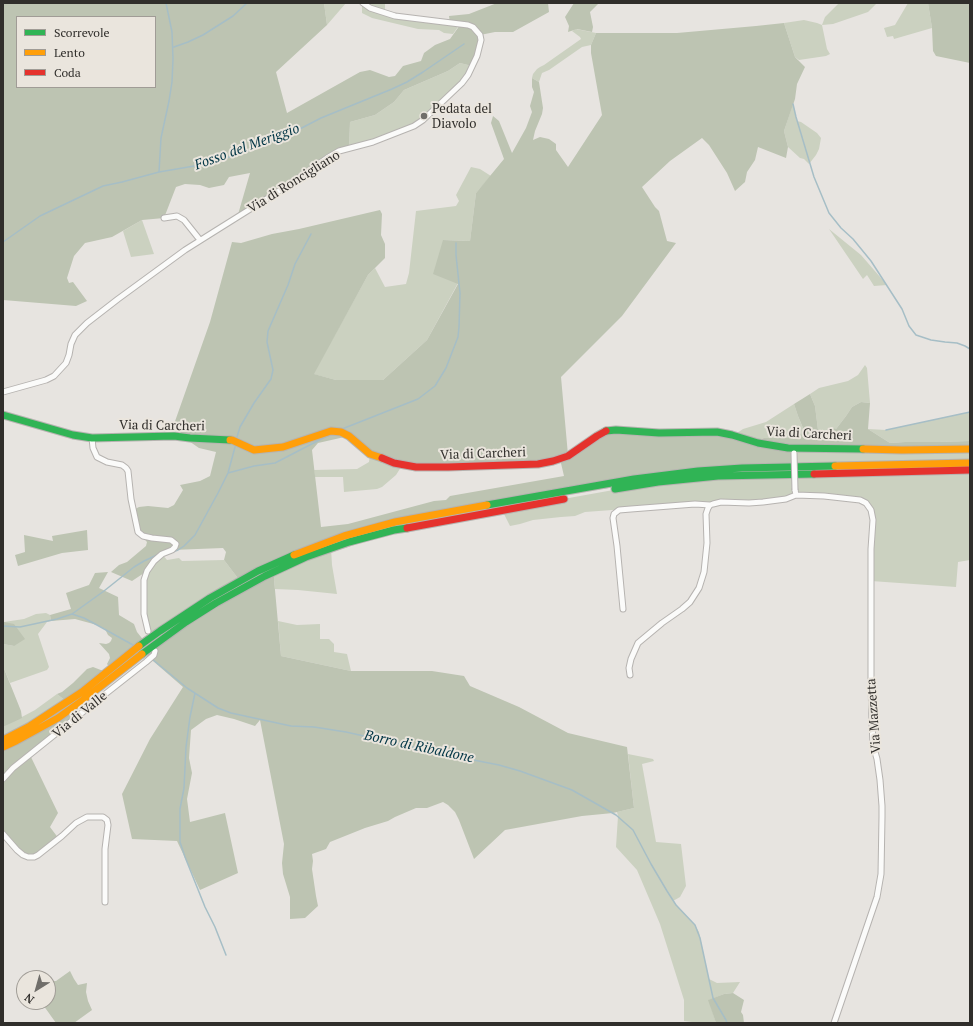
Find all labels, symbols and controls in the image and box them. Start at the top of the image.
legend [16,16,156,88]
text: Scorrevole [54,25,110,40]
text: Lento [54,45,85,60]
text: Coda [54,65,81,80]
place label: Pedata del Diavolo [432,101,492,132]
marker: Pedata del Diavolo [419,111,429,121]
water label: Fosso del Meriggio [192,120,302,174]
street label: Via di Roncigliano [245,147,343,217]
street label: Via di Carcheri [119,417,205,435]
street label: Via di Carcheri [766,424,852,444]
street label: Via di Carcheri [440,445,526,463]
street label: Via Mazzetta [864,678,884,754]
street label: Via di Valle [50,688,110,742]
water label: Borro di Ribaldone [363,727,475,767]
north arrow [16,970,56,1010]
text: N [22,991,37,1007]

